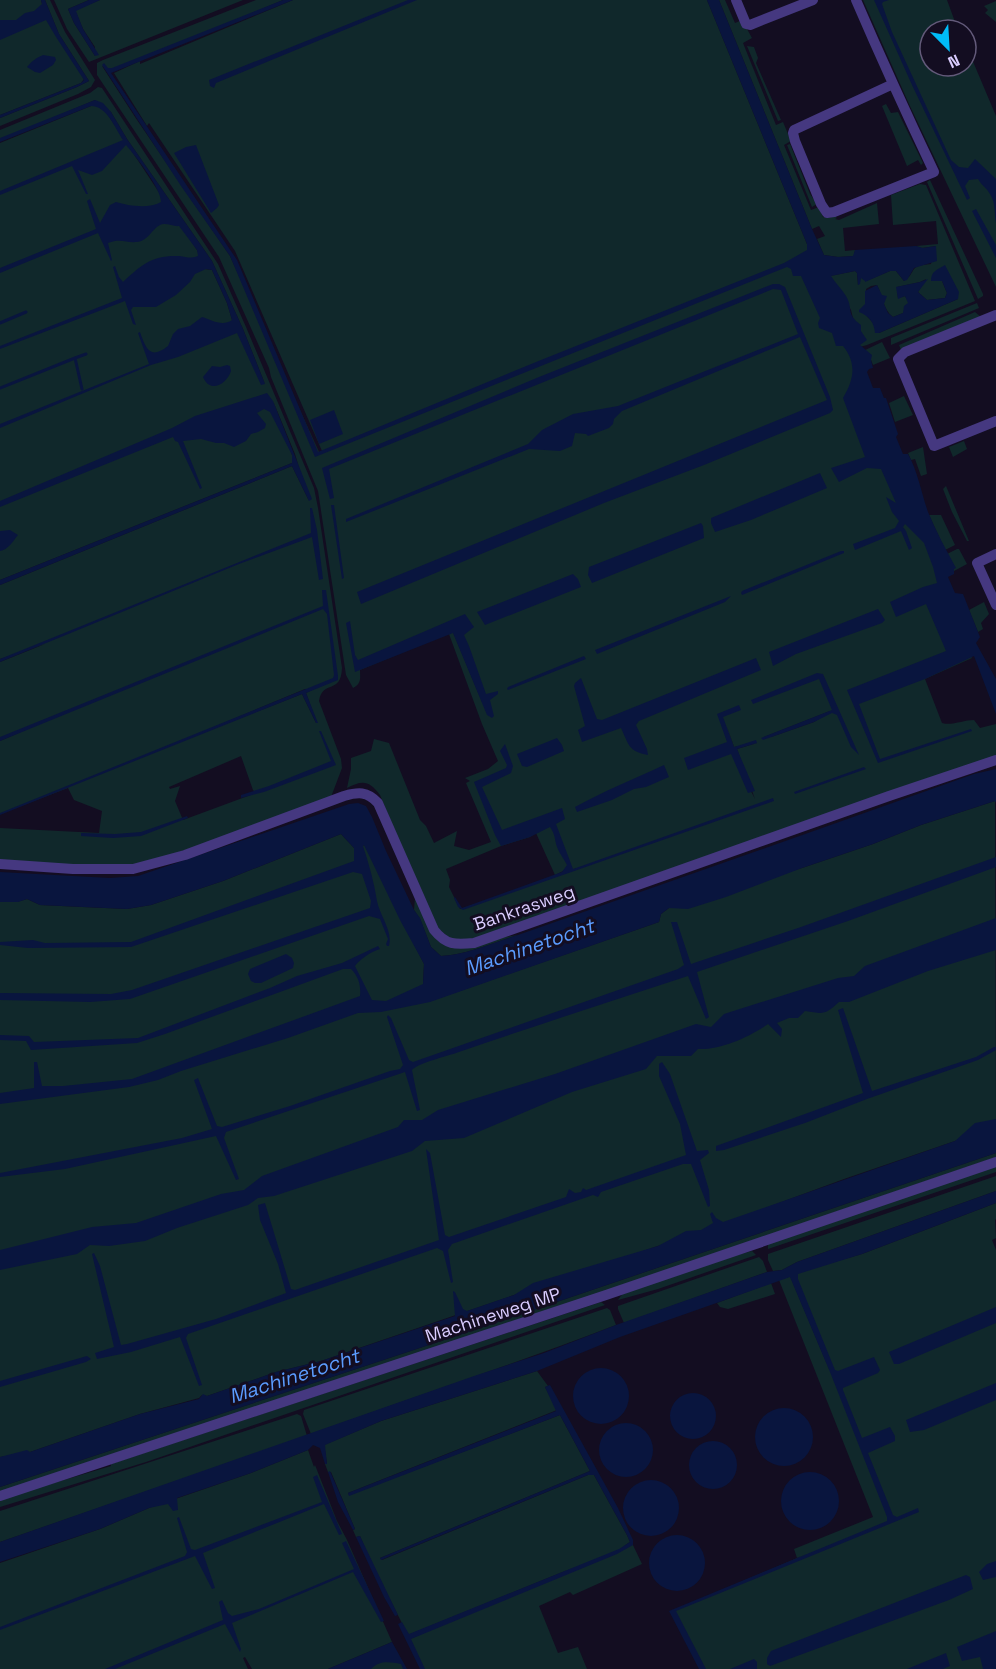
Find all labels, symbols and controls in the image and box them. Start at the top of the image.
north arrow [918,18,978,78]
text: N [945,49,963,73]
street label: Bankrasweg [470,879,577,936]
water label: Machinetocht [461,912,599,981]
street label: Machineweg MP [422,1282,564,1347]
water label: Machinetocht [225,1342,364,1409]

